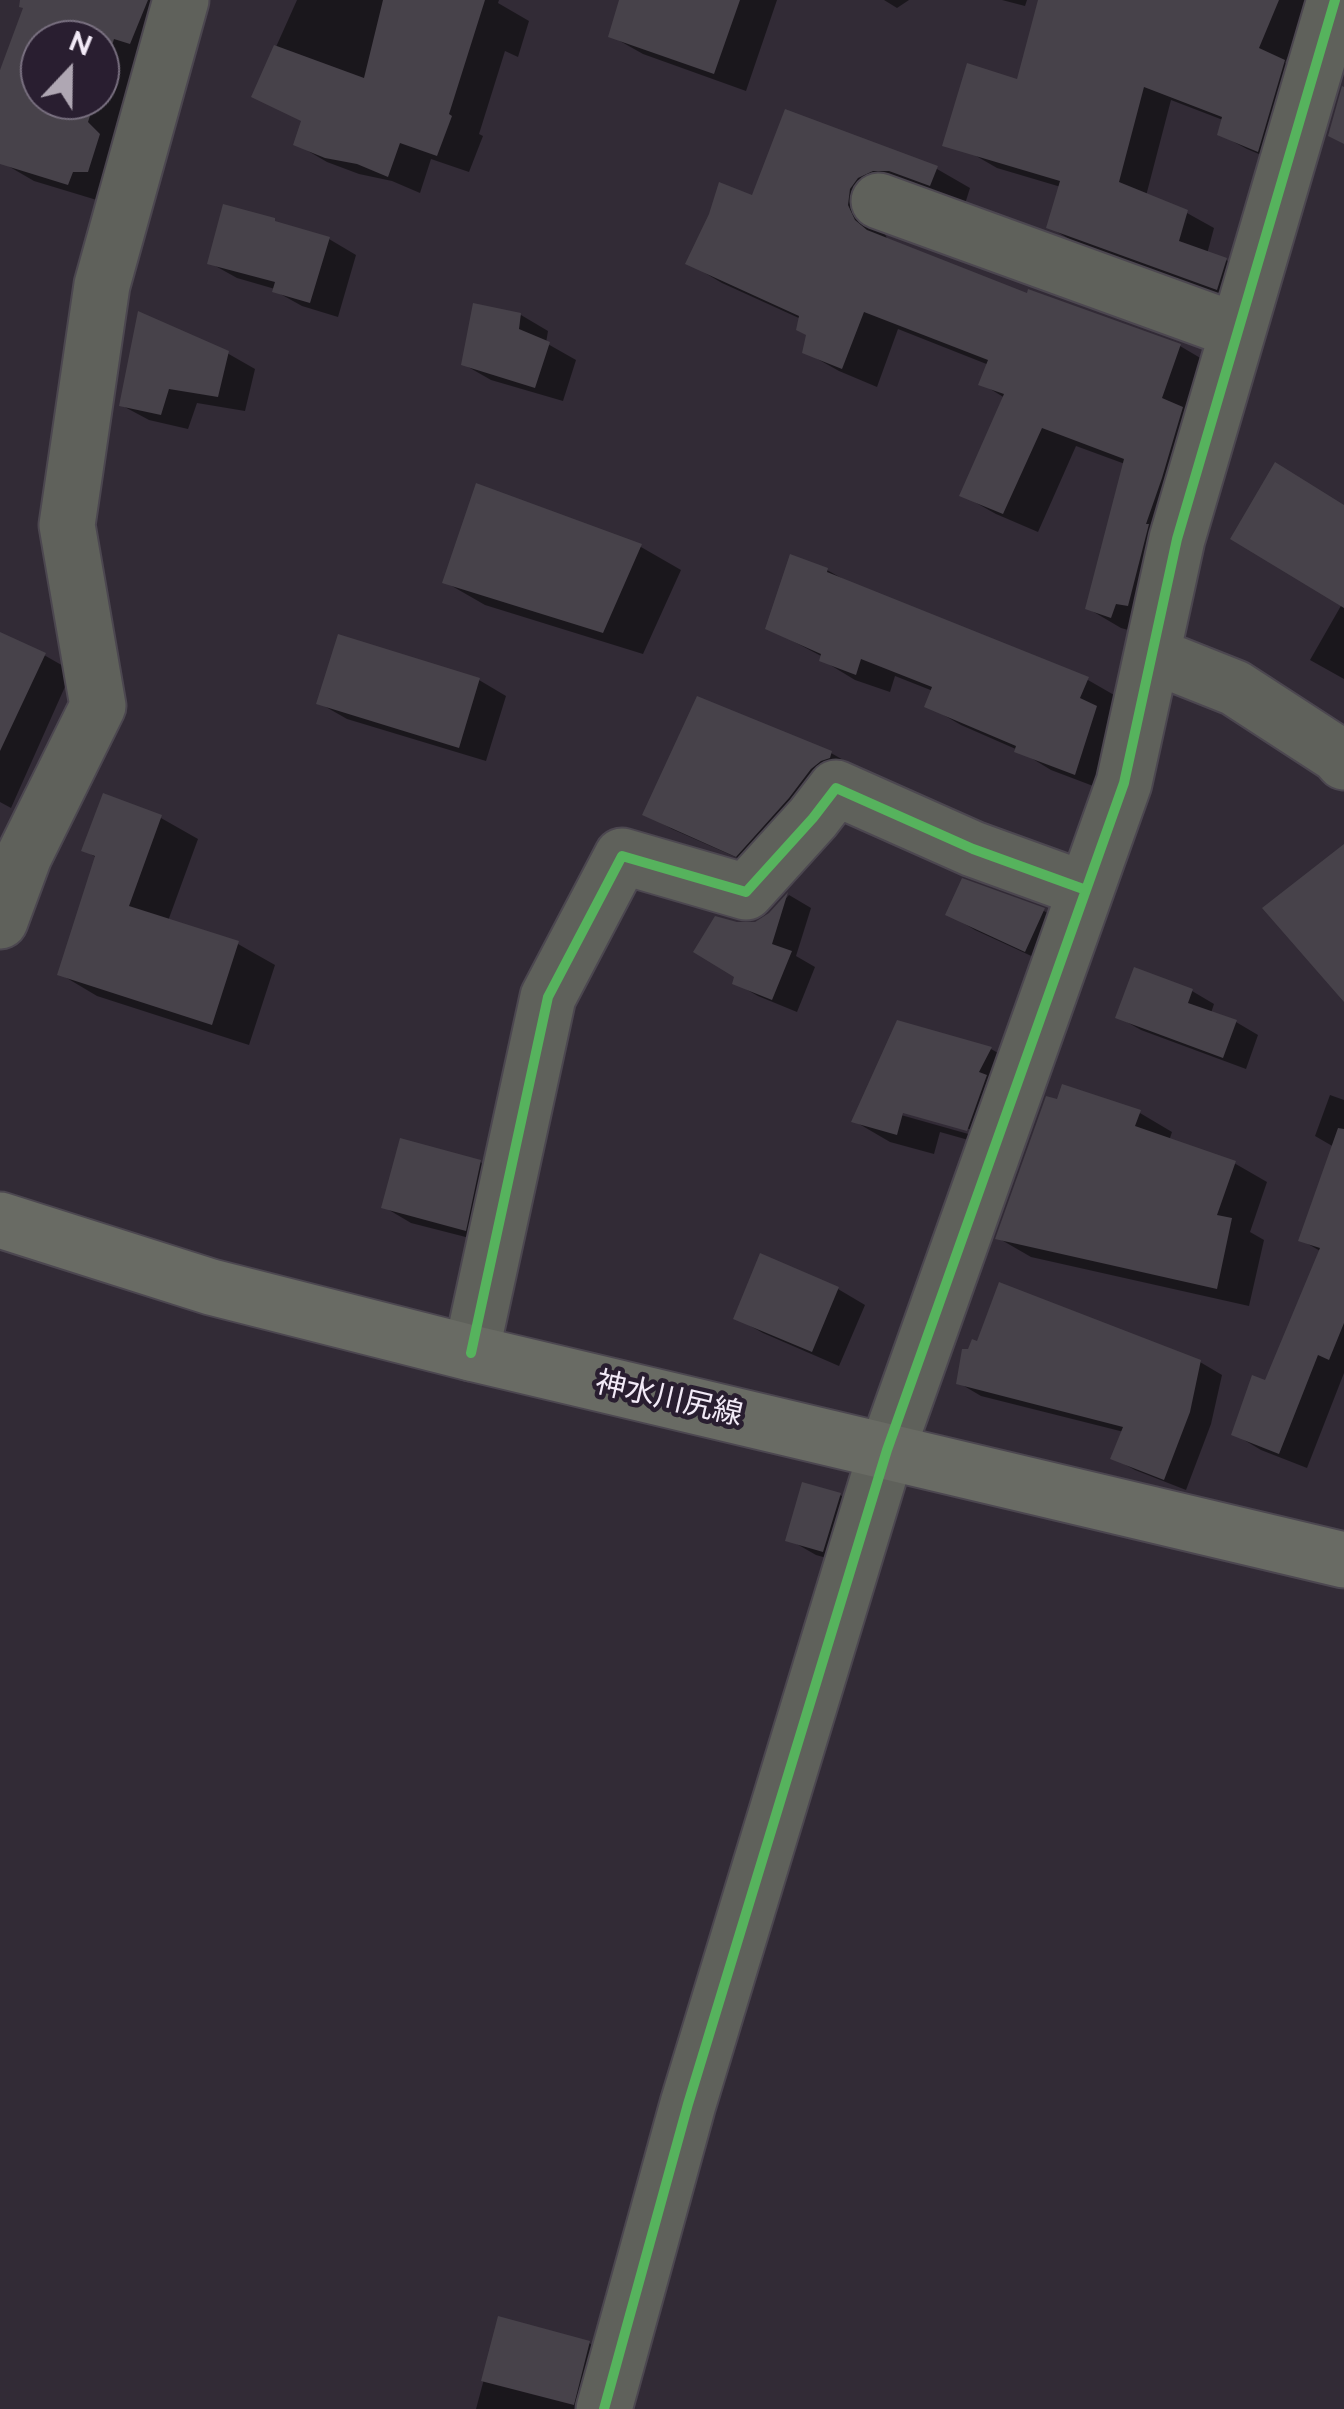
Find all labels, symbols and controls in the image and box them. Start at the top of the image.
north arrow [20,20,120,120]
text: N [65,24,97,63]
street label: 神水川尻線 [592,1365,746,1433]

